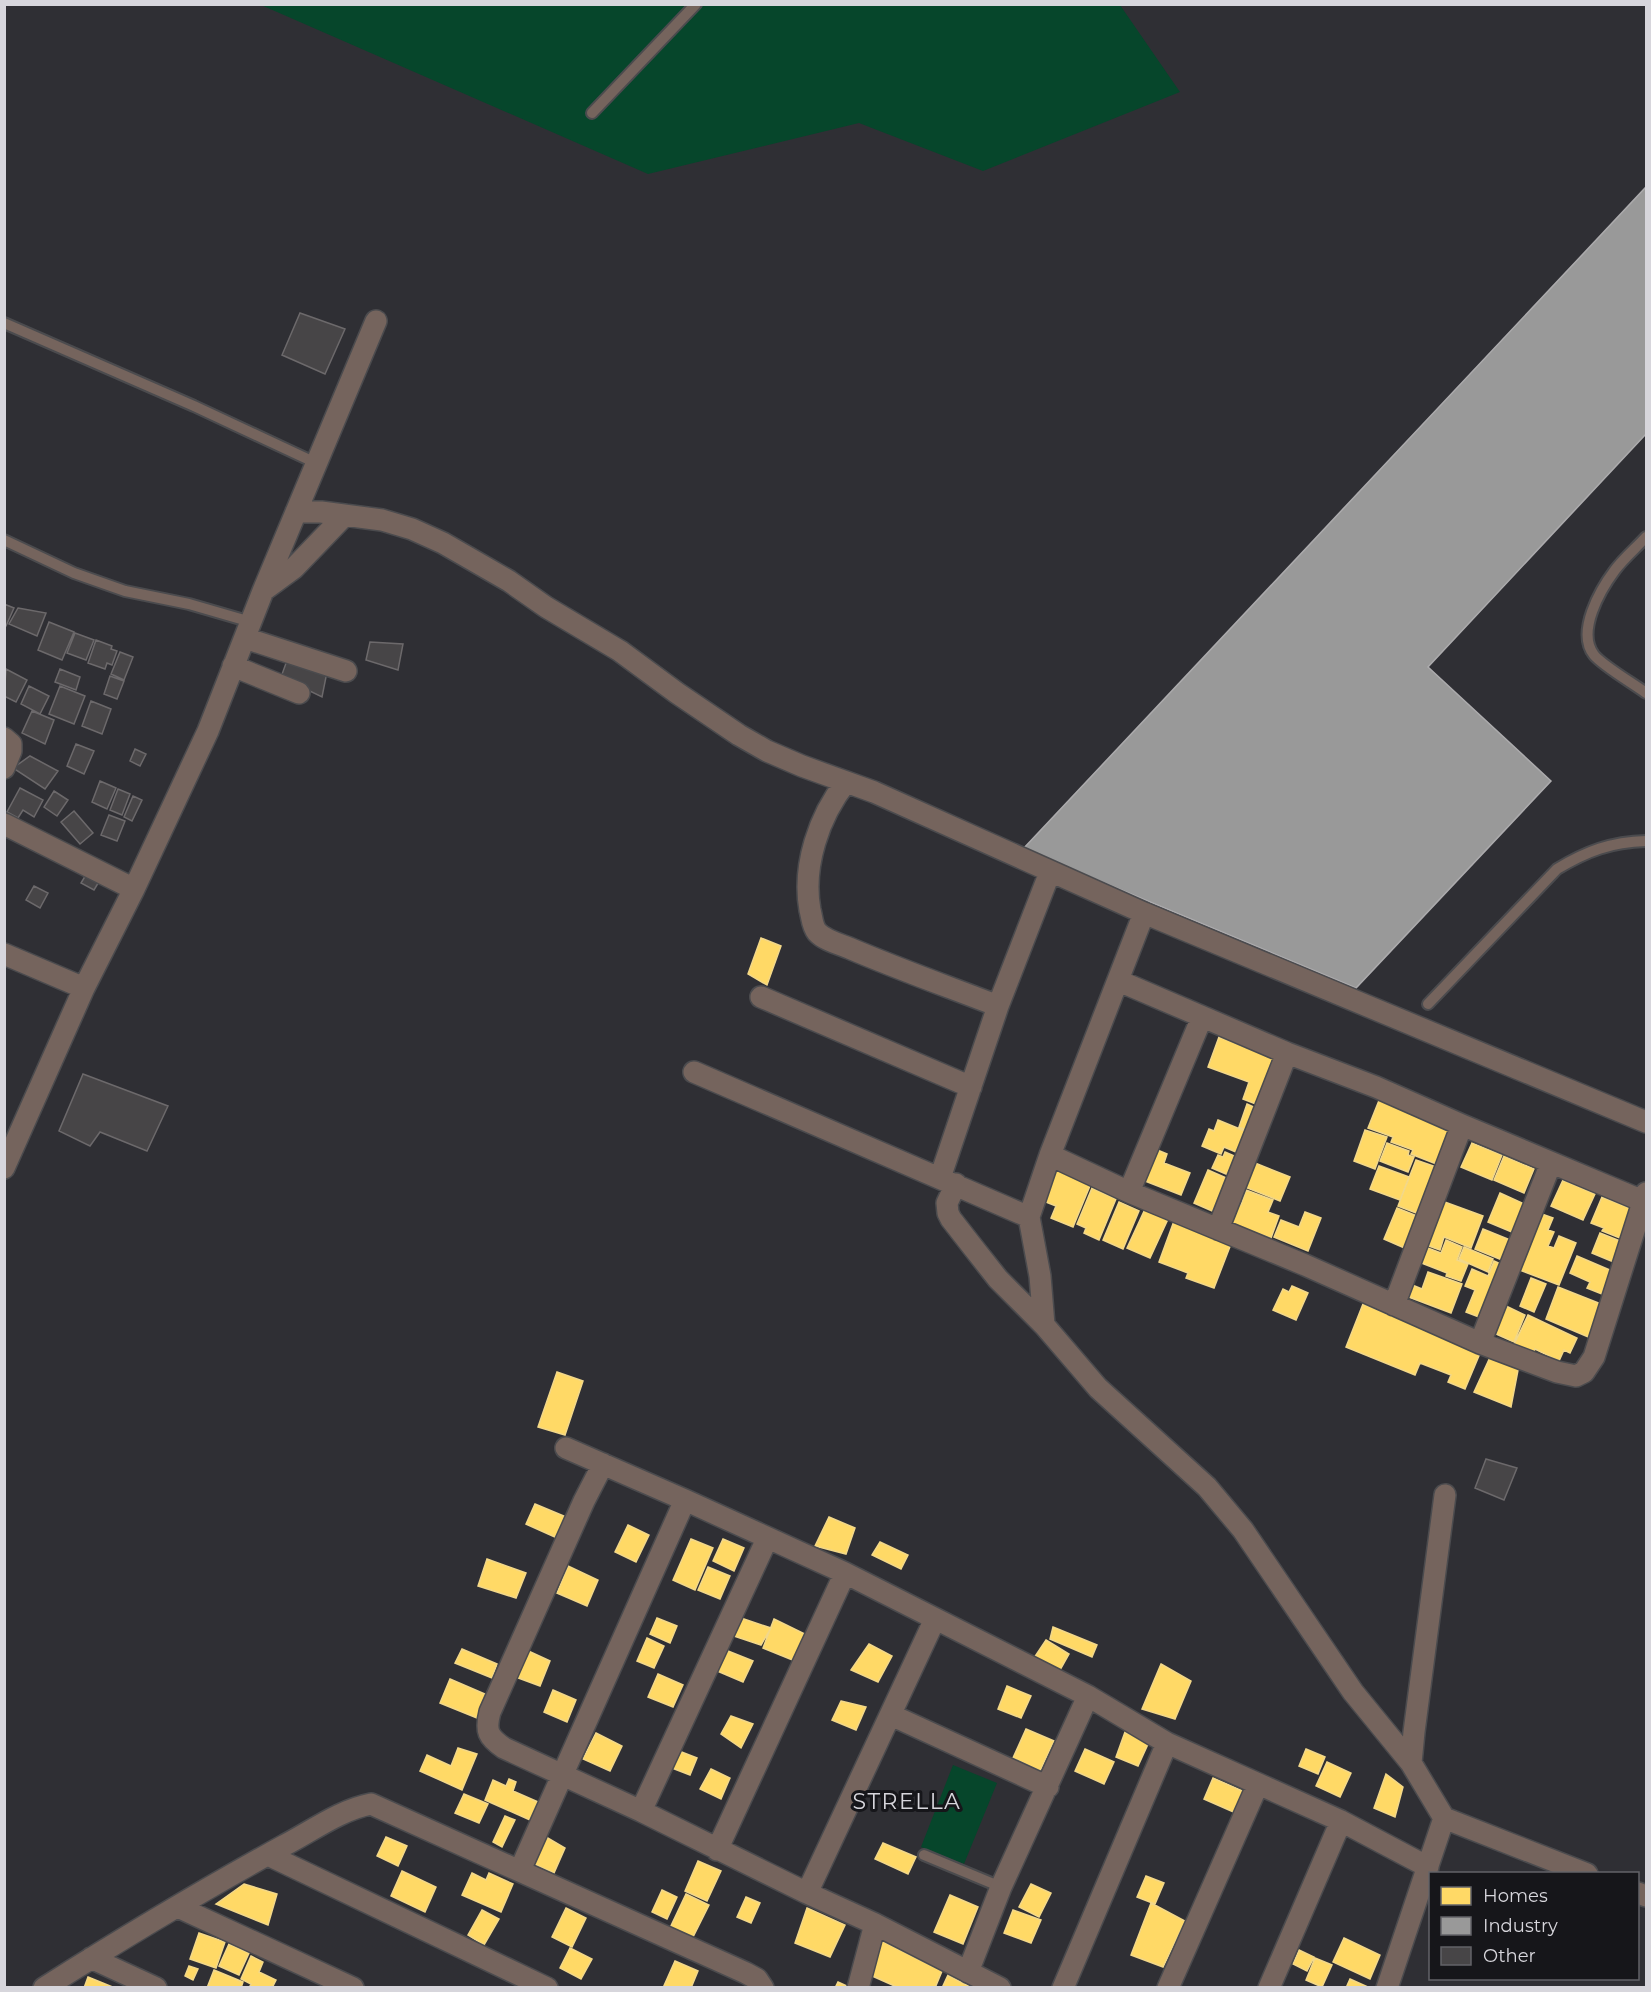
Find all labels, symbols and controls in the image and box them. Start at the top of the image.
district label: STRELLA [853,1788,961,1815]
legend [1429,1872,1639,1980]
text: Homes [1483,1885,1548,1907]
text: Industry [1483,1915,1558,1937]
text: Other [1483,1945,1536,1967]

